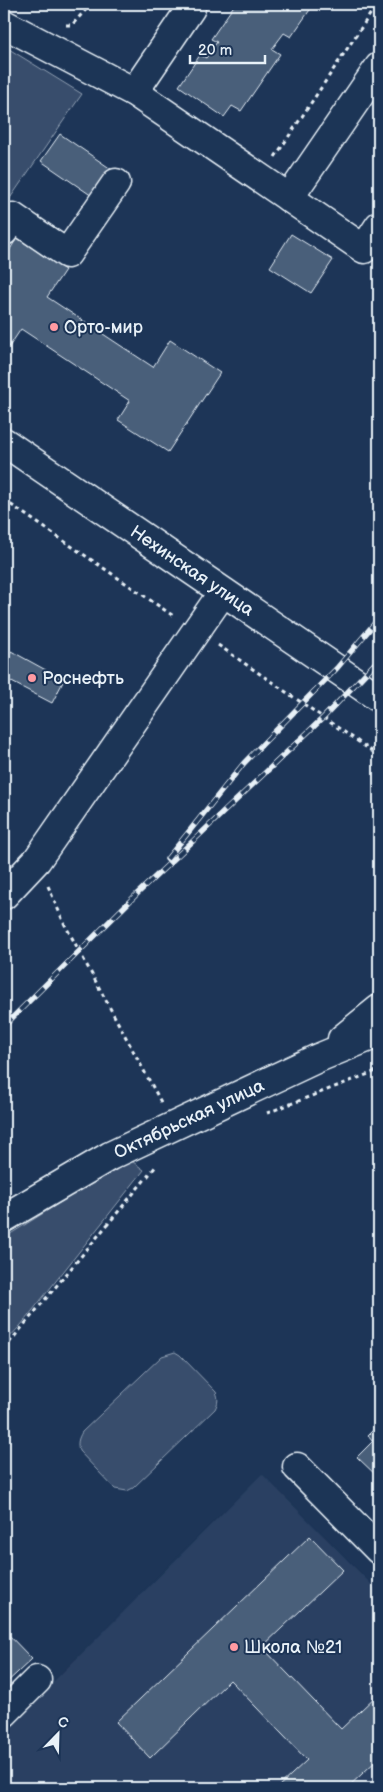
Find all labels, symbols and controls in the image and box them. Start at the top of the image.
scale bar [190,32,266,64]
text: 20 m [198,41,232,60]
place label: Орто-мир [64,317,143,338]
marker: Орто-мир [48,321,60,333]
street label: Нехинская улица [126,521,259,620]
place label: Роснефть [42,668,124,689]
marker: Роснефть [26,672,38,684]
street label: Октябрьская улица [111,1074,268,1163]
place label: Школа №21 [244,1637,342,1658]
marker: Школа №21 [228,1641,240,1653]
north arrow [32,1710,82,1760]
text: С [55,1713,71,1732]

